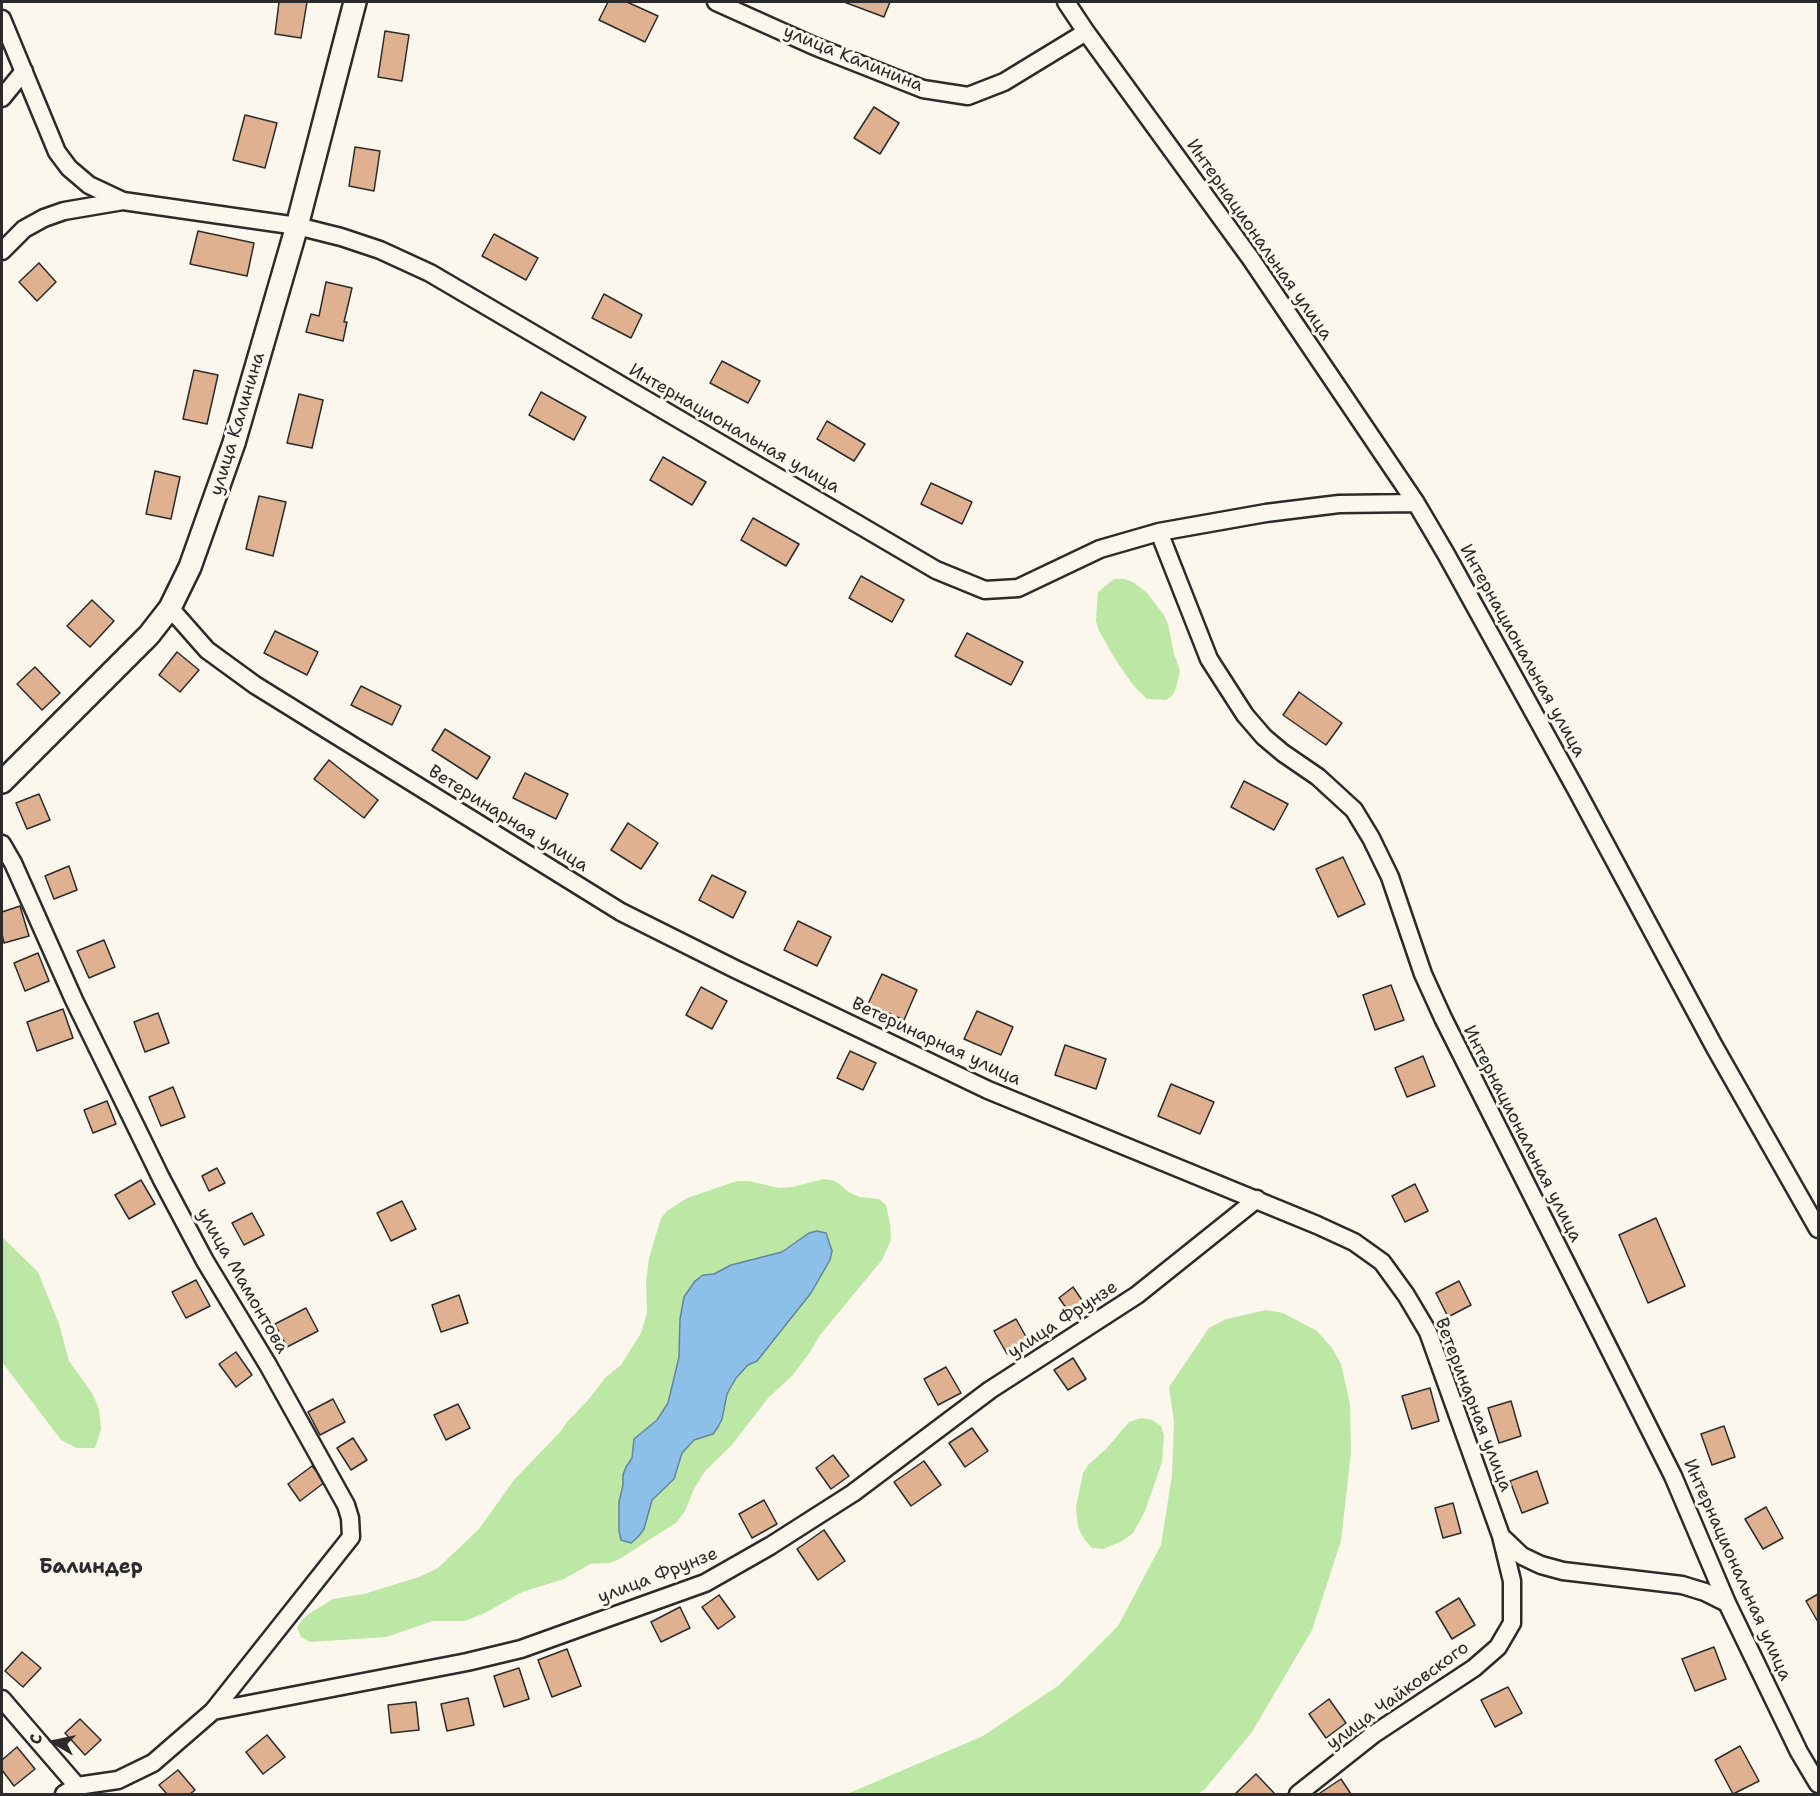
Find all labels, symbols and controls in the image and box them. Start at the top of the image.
street label: улица Калинина [780,21,926,97]
street label: Интернациональная улица [1181,135,1337,345]
street label: улица Калинина [206,350,270,498]
street label: Интернациональная улица [625,360,843,498]
street label: Интернациональная улица [1454,541,1590,761]
street label: Ветеринарная улица [424,761,592,877]
street label: Ветеринарная улица [848,993,1024,1091]
street label: Интернациональная улица [1458,1022,1586,1246]
street label: улица Мамонтова [191,1204,293,1358]
street label: улица Фрунзе [1004,1276,1122,1364]
street label: Ветеринарная улица [1430,1315,1516,1495]
street label: Интернациональная улица [1678,1456,1796,1684]
street label: улица Фрунзе [595,1543,721,1609]
district label: Балиндер [39,1556,143,1580]
street label: улица Чайковского [1323,1637,1473,1755]
north arrow [24,1712,84,1772]
text: С [25,1733,47,1746]

